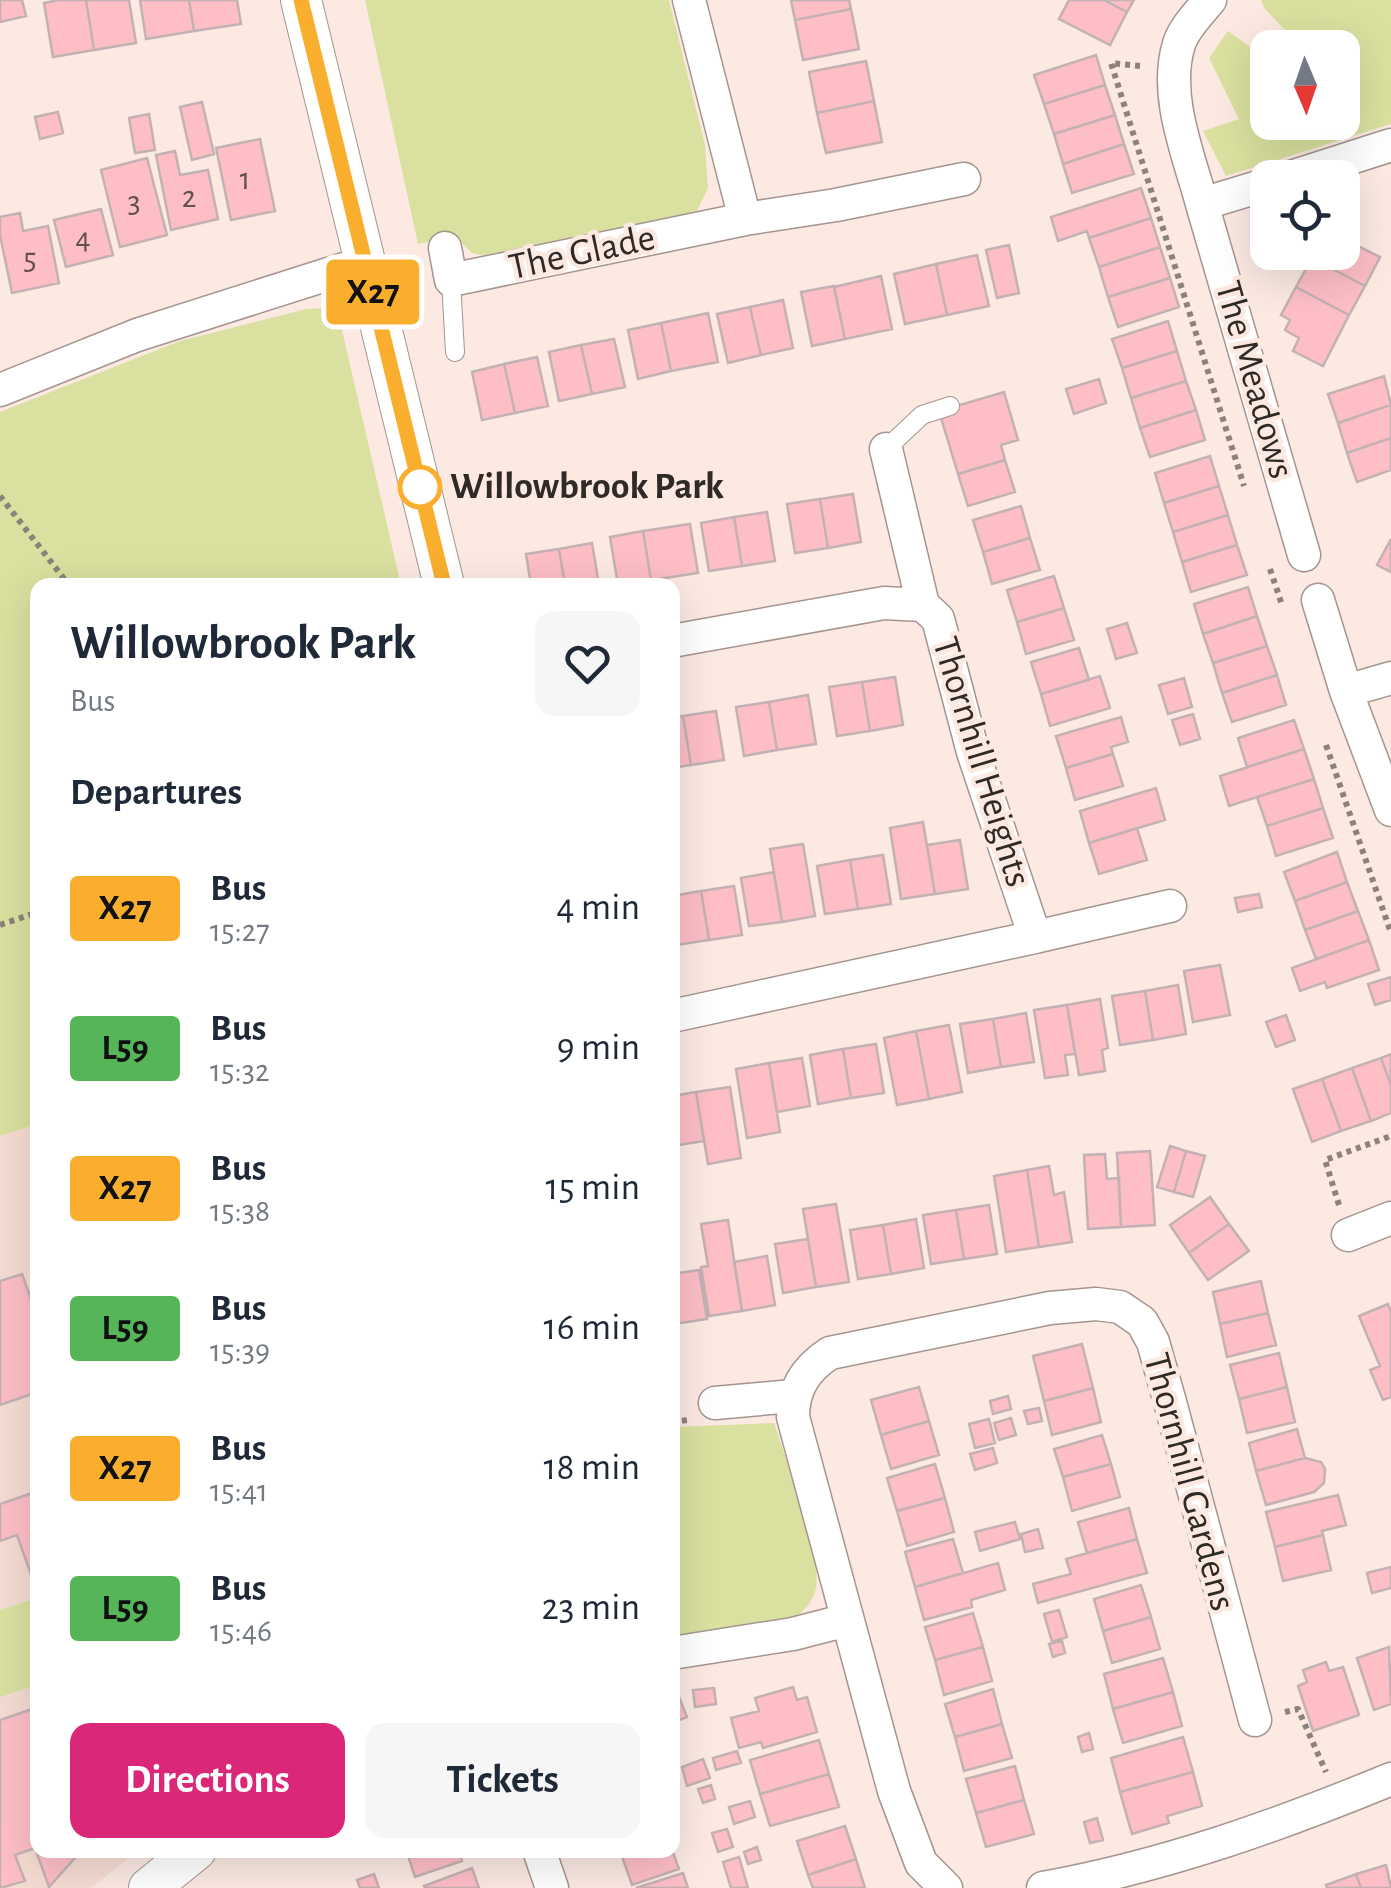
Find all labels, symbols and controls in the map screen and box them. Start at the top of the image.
north arrow [1250,30,1360,140]
map controls [1250,30,1360,270]
button: locate [1250,160,1360,270]
house number: 1 [239,163,251,195]
house number: 2 [182,181,196,213]
house number: 3 [127,186,141,218]
street label: The Glade [506,219,658,287]
house number: 4 [75,222,91,254]
house number: 5 [23,243,37,275]
line badge: X27 [316,260,430,324]
text: X27 [346,275,400,310]
street label: The Meadows [1208,277,1300,483]
marker: Willowbrook Park [399,466,441,508]
place label: Willowbrook Park [450,468,724,506]
button: heart [535,611,640,716]
text: Willowbrook Park [70,620,416,668]
street label: Thornhill Heights [925,633,1037,891]
text: Bus [70,685,115,717]
text: Departures [70,774,242,812]
text: Bus [210,870,266,908]
text: 4 min [556,889,640,927]
text: X27 [98,891,152,926]
text: 15:27 [210,915,270,947]
text: Bus [210,1010,266,1048]
text: 9 min [557,1029,640,1067]
text: L59 [101,1031,149,1066]
text: 15:32 [210,1055,269,1087]
text: Bus [210,1150,266,1188]
text: 15 min [546,1169,640,1207]
text: X27 [98,1171,152,1206]
text: 15:38 [210,1195,270,1227]
text: Bus [210,1290,266,1328]
text: 16 min [544,1309,640,1347]
text: L59 [101,1311,149,1346]
text: 15:39 [210,1335,270,1367]
street label: Thornhill Gardens [1136,1349,1242,1615]
text: Bus [210,1430,266,1468]
text: 18 min [543,1449,640,1487]
text: X27 [98,1451,152,1486]
text: 15:41 [210,1475,268,1507]
text: Bus [210,1570,266,1608]
text: 23 min [542,1589,640,1627]
text: L59 [101,1591,149,1626]
text: 15:46 [210,1615,272,1647]
button: Directions [70,1723,345,1838]
button: Tickets [365,1723,640,1838]

